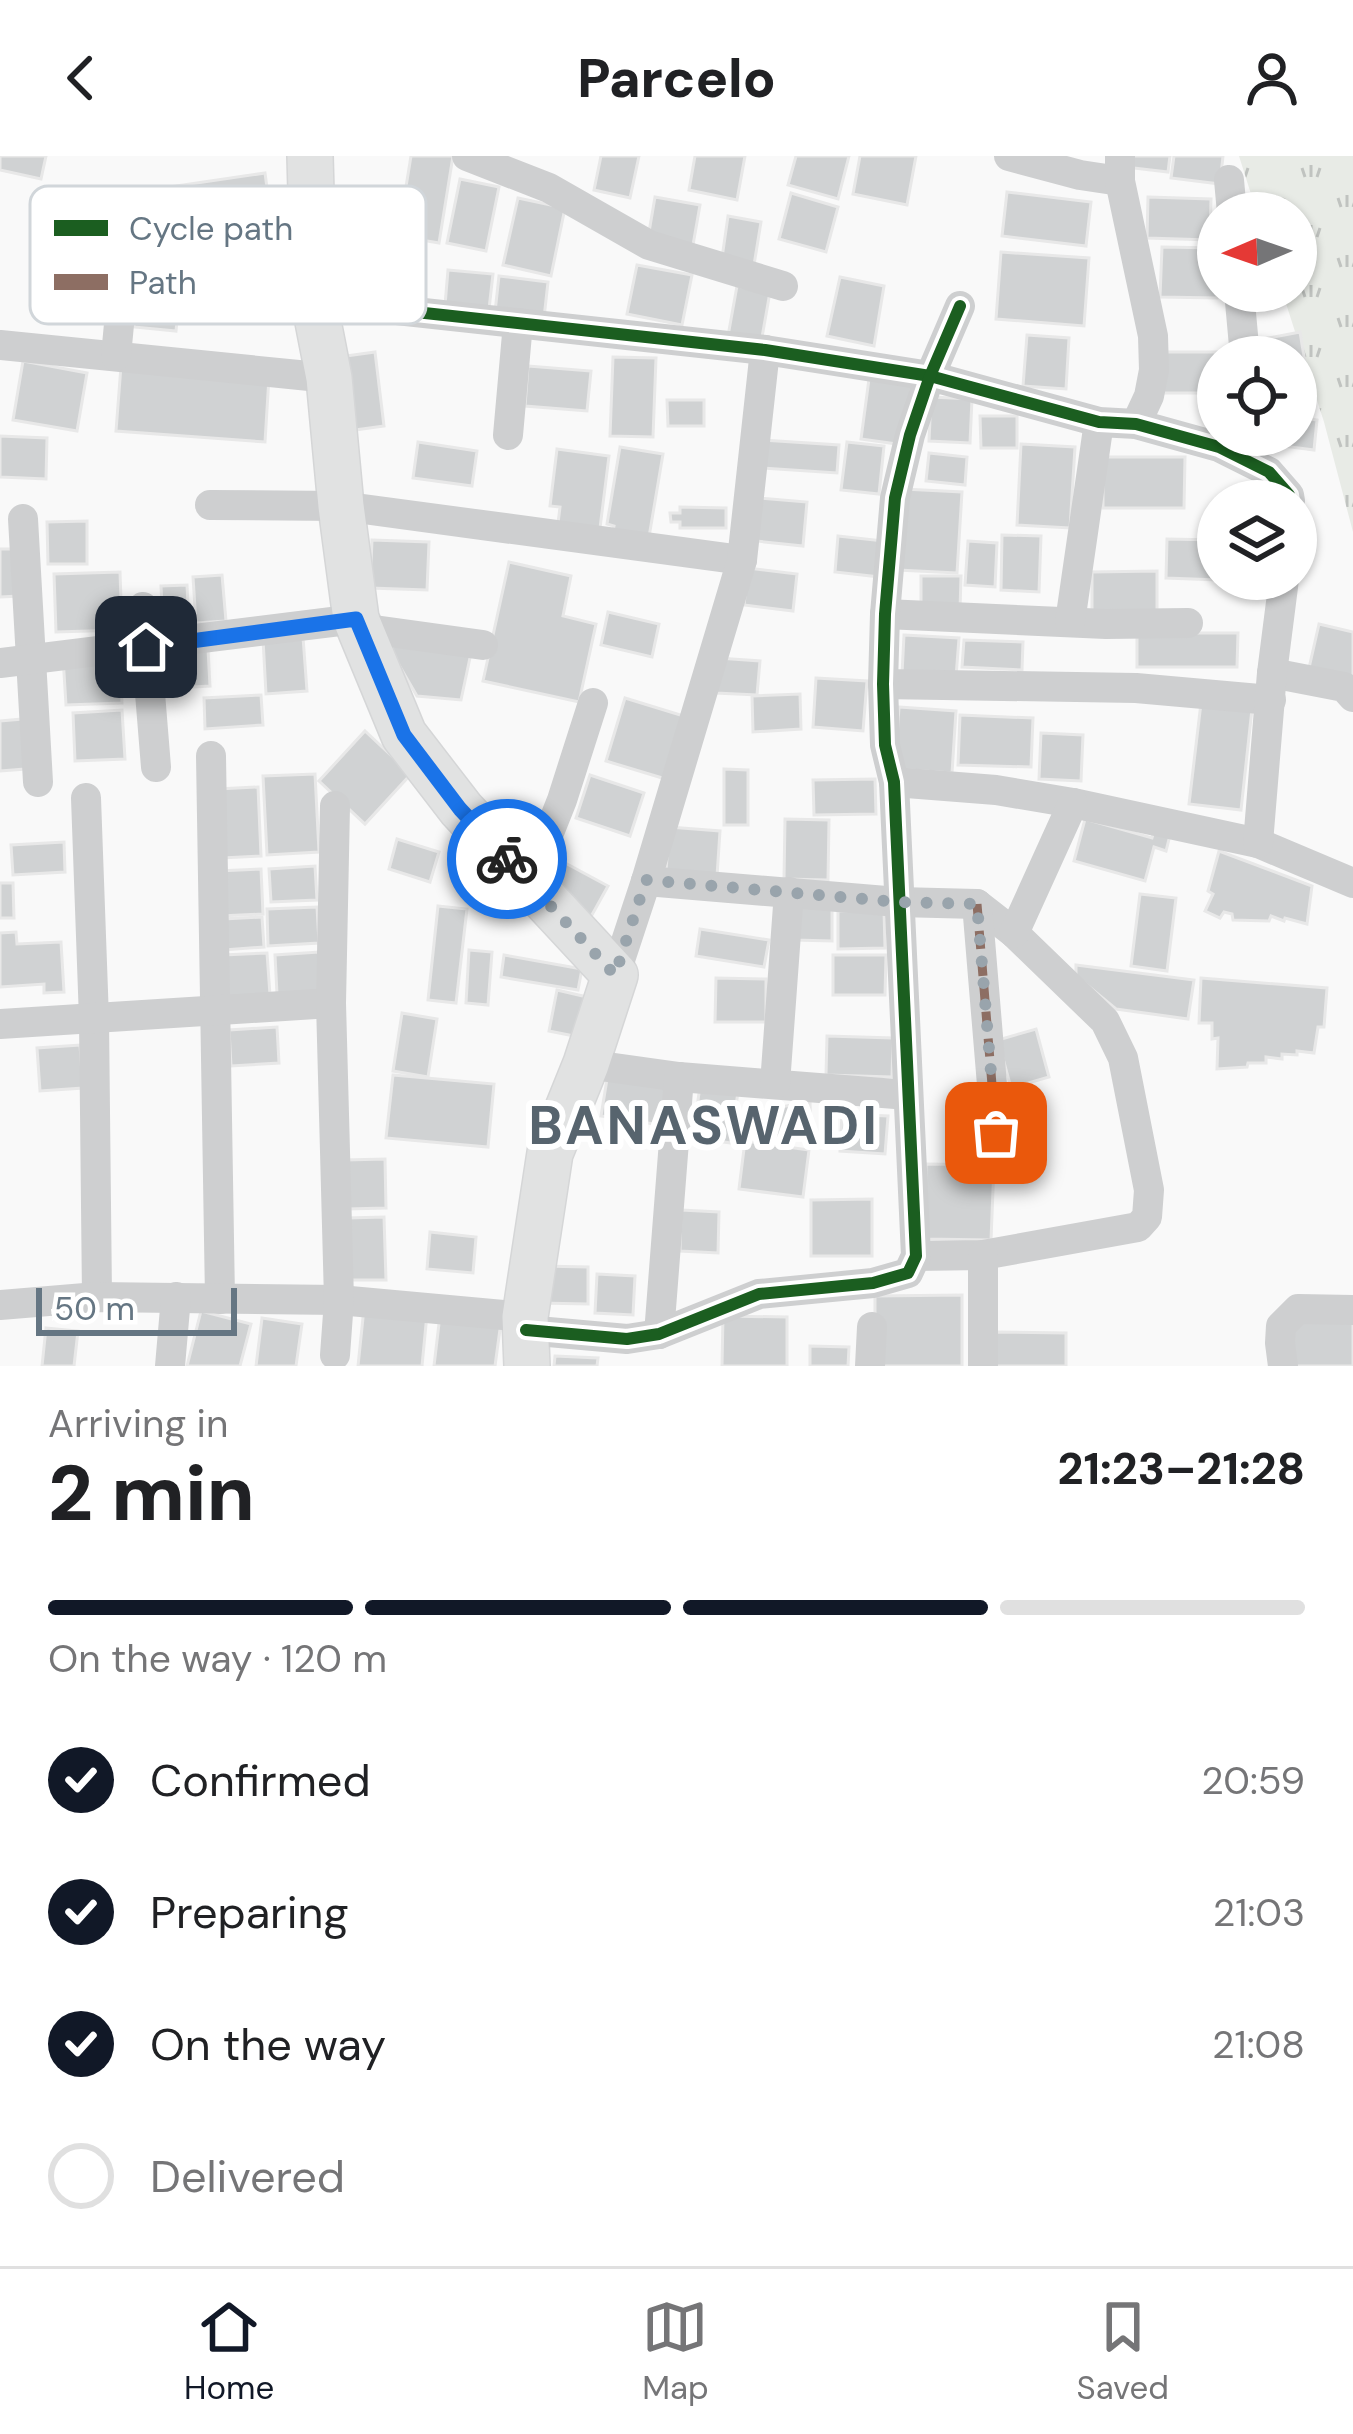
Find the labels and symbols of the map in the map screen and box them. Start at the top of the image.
legend [30,186,426,324]
north arrow [1197,192,1317,312]
text: Cycle path [129,207,293,250]
text: Path [129,261,197,304]
pin [95,596,197,698]
courier [447,799,567,919]
pin [945,1082,1047,1184]
district label: BANASWADI [528,1090,880,1161]
scale bar [36,1282,237,1335]

